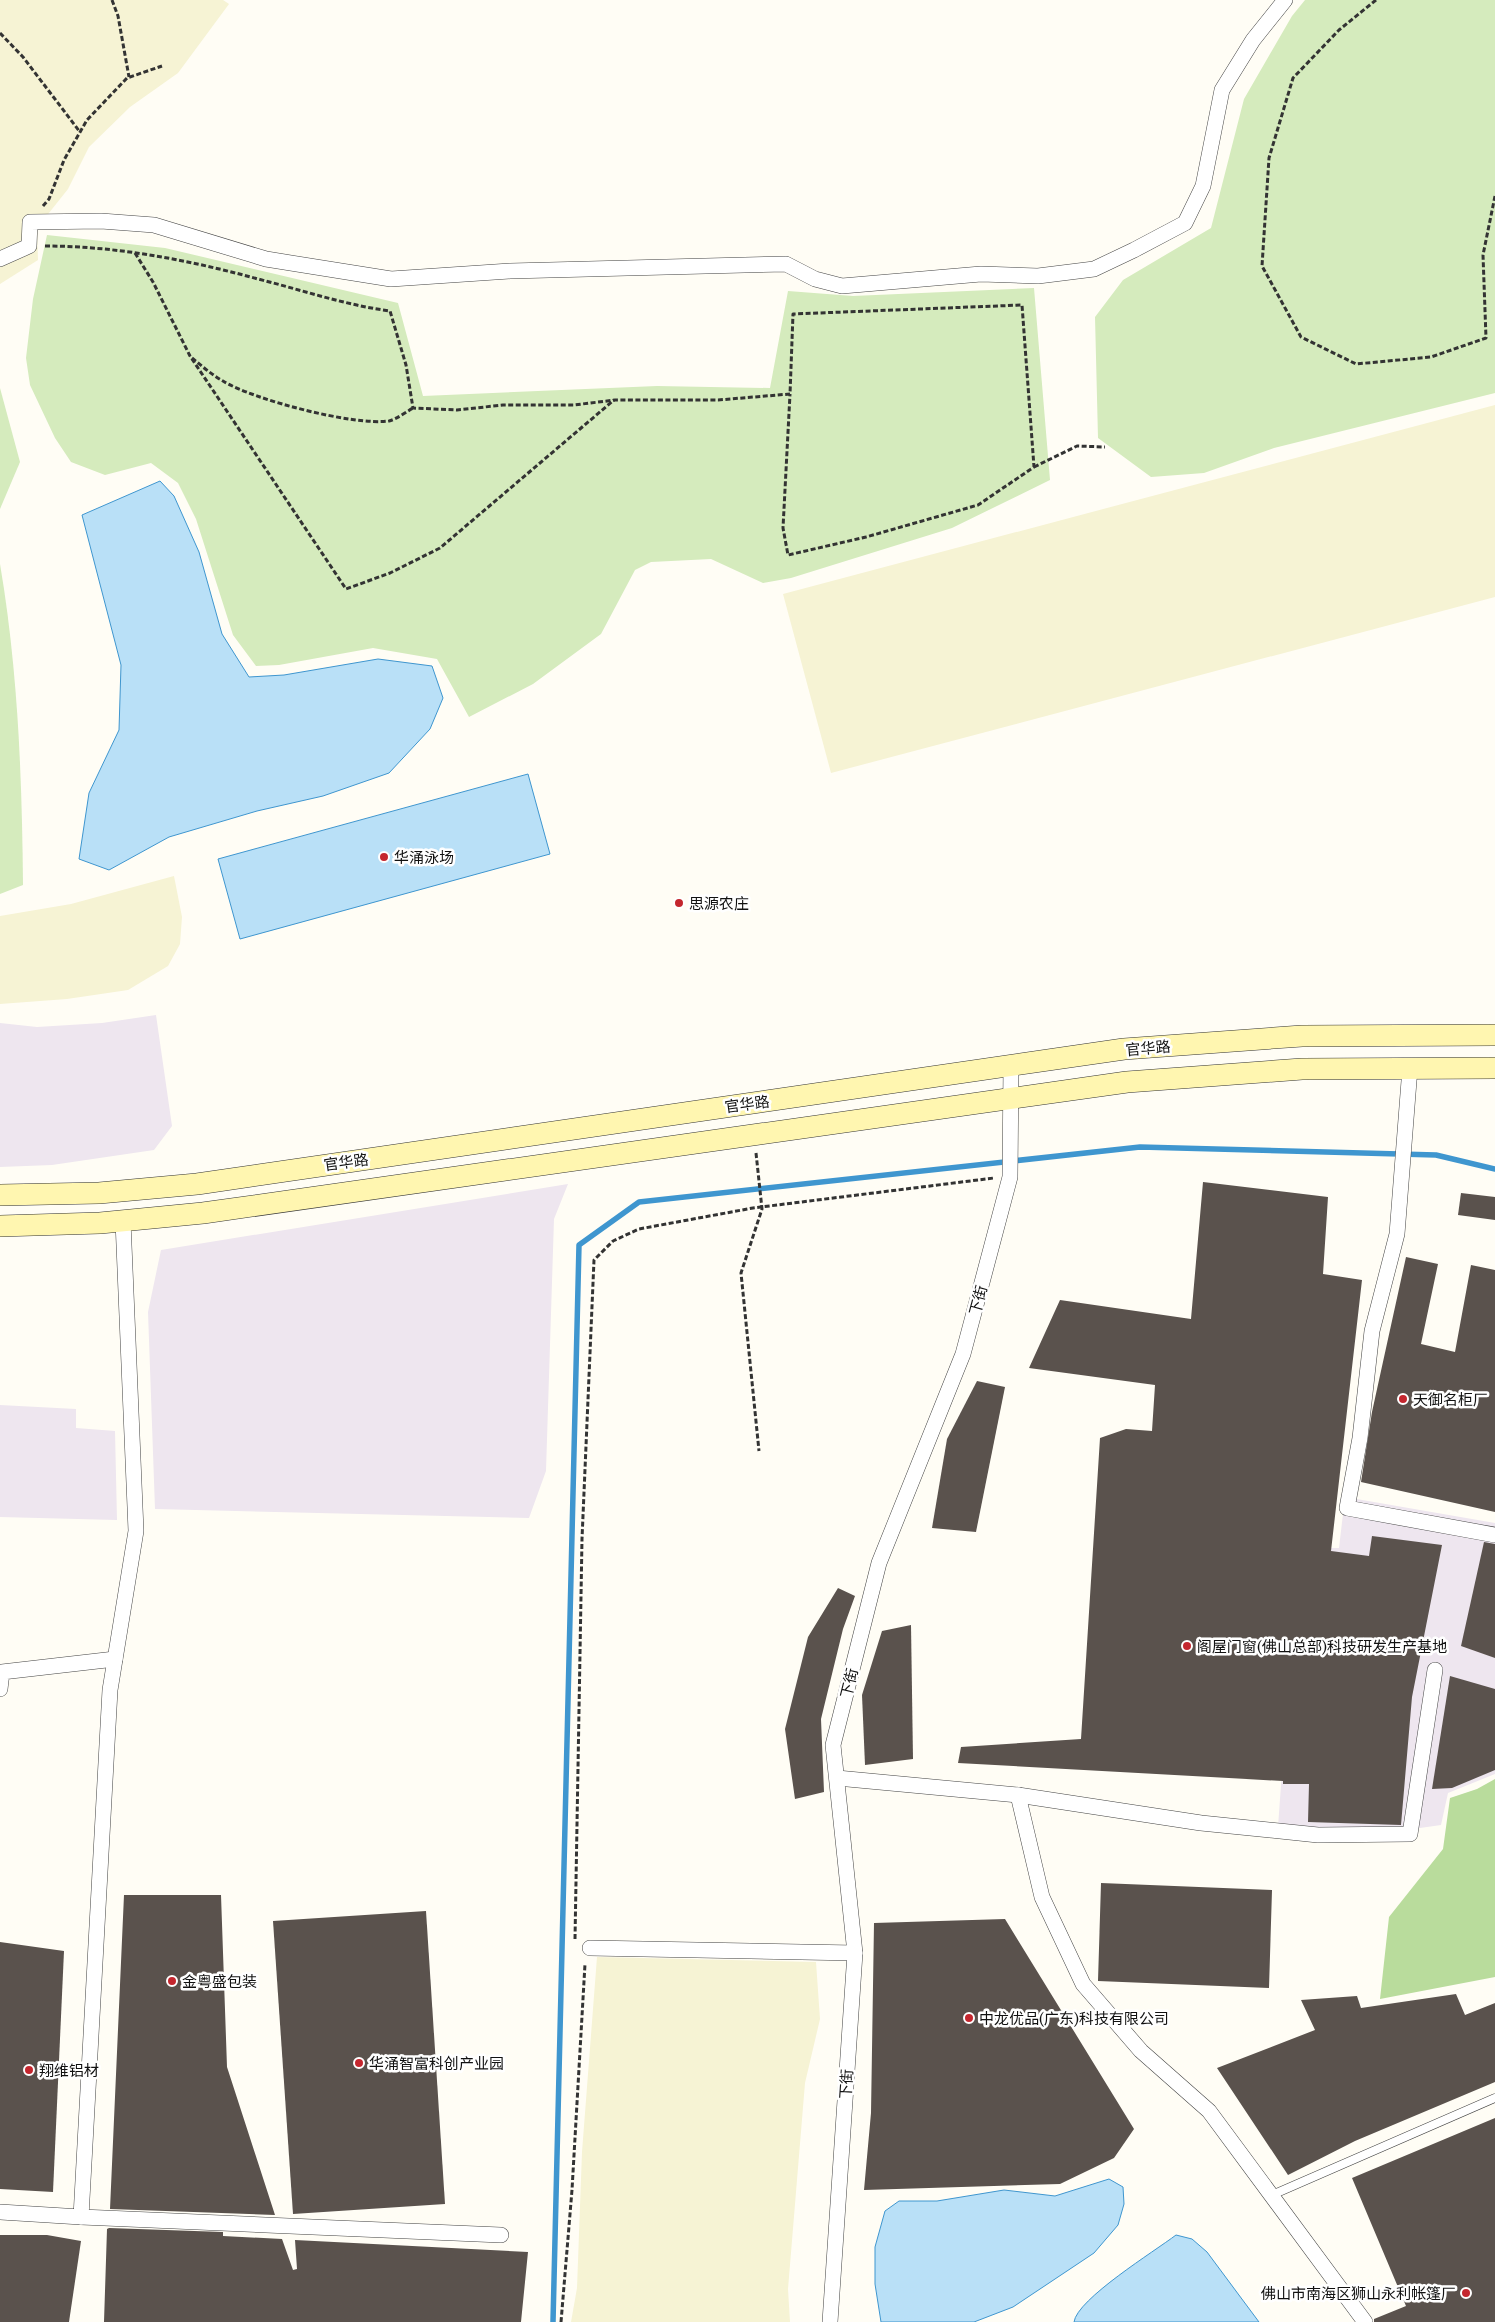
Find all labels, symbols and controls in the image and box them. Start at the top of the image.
place label: 华涌泳场 [394,848,454,867]
marker: 华涌泳场 [378,851,390,863]
place label: 思源农庄 [689,894,749,913]
marker: 思源农庄 [673,897,685,909]
street label: 官华路 [1125,1037,1171,1059]
street label: 官华路 [723,1091,771,1117]
street label: 官华路 [322,1149,370,1175]
street label: 下街 [965,1283,991,1317]
place label: 天御名柜厂 [1413,1390,1488,1409]
marker: 天御名柜厂 [1397,1393,1409,1405]
place label: 阁屋门窗(佛山总部)科技研发生产基地 [1197,1637,1447,1656]
marker: 阁屋门窗(佛山总部)科技研发生产基地 [1181,1640,1193,1652]
street label: 下街 [836,1666,862,1700]
place label: 金粤盛包装 [182,1972,257,1991]
marker: 金粤盛包装 [166,1975,178,1987]
place label: 中龙优品(广东)科技有限公司 [979,2009,1169,2028]
marker: 中龙优品(广东)科技有限公司 [963,2012,975,2024]
place label: 华涌智富科创产业园 [369,2054,504,2073]
marker: 华涌智富科创产业园 [353,2057,365,2069]
place label: 翔维铝材 [39,2061,99,2080]
marker: 翔维铝材 [23,2064,35,2076]
street label: 下街 [835,2068,857,2100]
place label: 佛山市南海区狮山永利帐篷厂 [1261,2284,1456,2303]
marker: 佛山市南海区狮山永利帐篷厂 [1460,2287,1472,2299]

